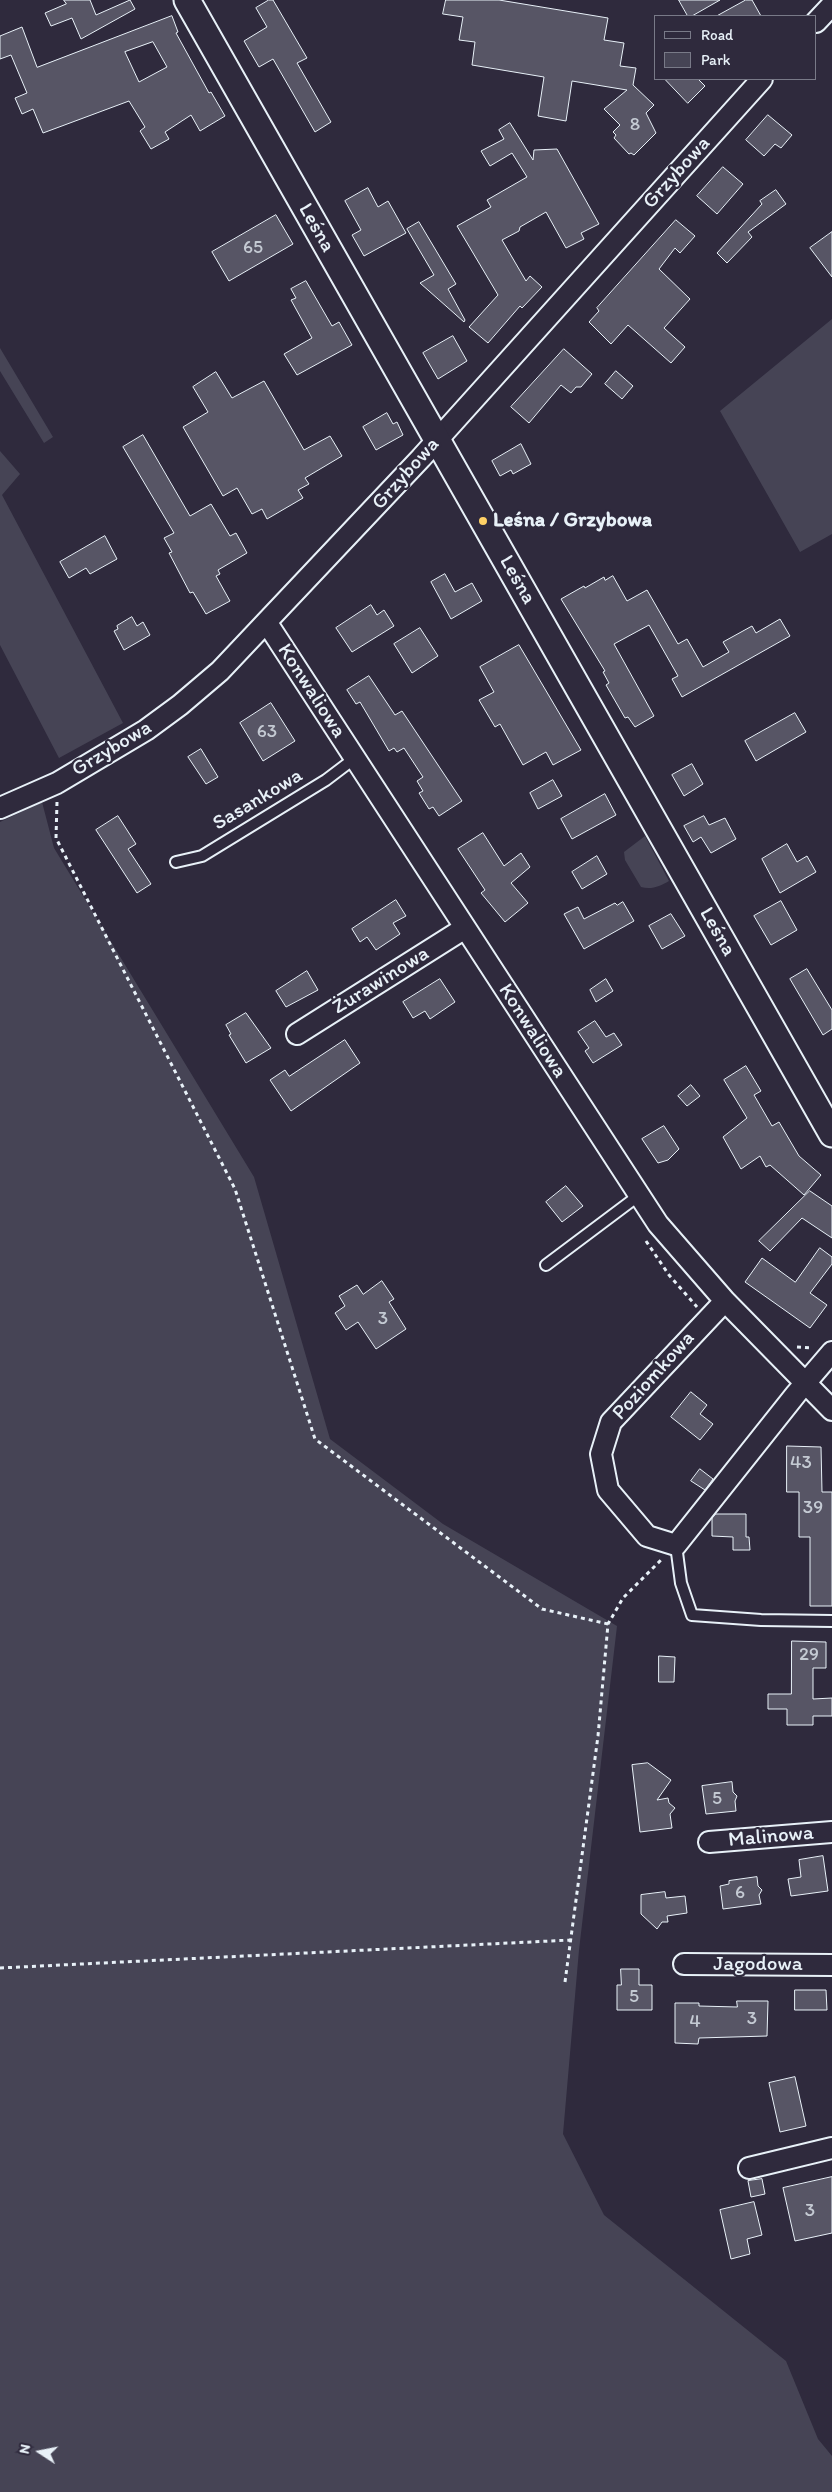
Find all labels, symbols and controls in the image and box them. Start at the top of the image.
legend [654,15,817,80]
text: Road [701,26,733,44]
text: Park [701,51,731,69]
house number: 8 [630,114,640,136]
street label: Grzybowa [638,132,716,214]
street label: Leśna [292,199,340,257]
house number: 65 [243,237,263,259]
street label: Grzybowa [367,433,445,515]
place label: Leśna / Grzybowa [493,508,652,534]
marker: Leśna / Grzybowa [477,515,489,527]
street label: Leśna [493,551,541,609]
street label: Konwaliowa [271,639,351,743]
street label: Grzybowa [68,715,156,783]
house number: 63 [257,721,277,743]
street label: Sasankowa [209,763,307,837]
street label: Leśna [693,903,741,961]
street label: Żurawinowa [328,941,434,1021]
street label: Konwaliowa [492,979,572,1083]
house number: 3 [378,1308,388,1330]
street label: Poziomkowa [608,1326,700,1426]
house number: 43 [790,1452,812,1474]
house number: 39 [803,1497,823,1519]
house number: 29 [799,1644,819,1666]
house number: 5 [712,1788,722,1810]
street label: Malinowa [727,1821,815,1853]
house number: 6 [735,1882,745,1904]
street label: Jagodowa [713,1952,803,1978]
house number: 5 [629,1986,639,2008]
house number: 3 [747,2008,757,2030]
house number: 4 [689,2011,701,2033]
house number: 3 [805,2200,815,2222]
north arrow [15,2427,65,2477]
text: N [16,2443,34,2455]

